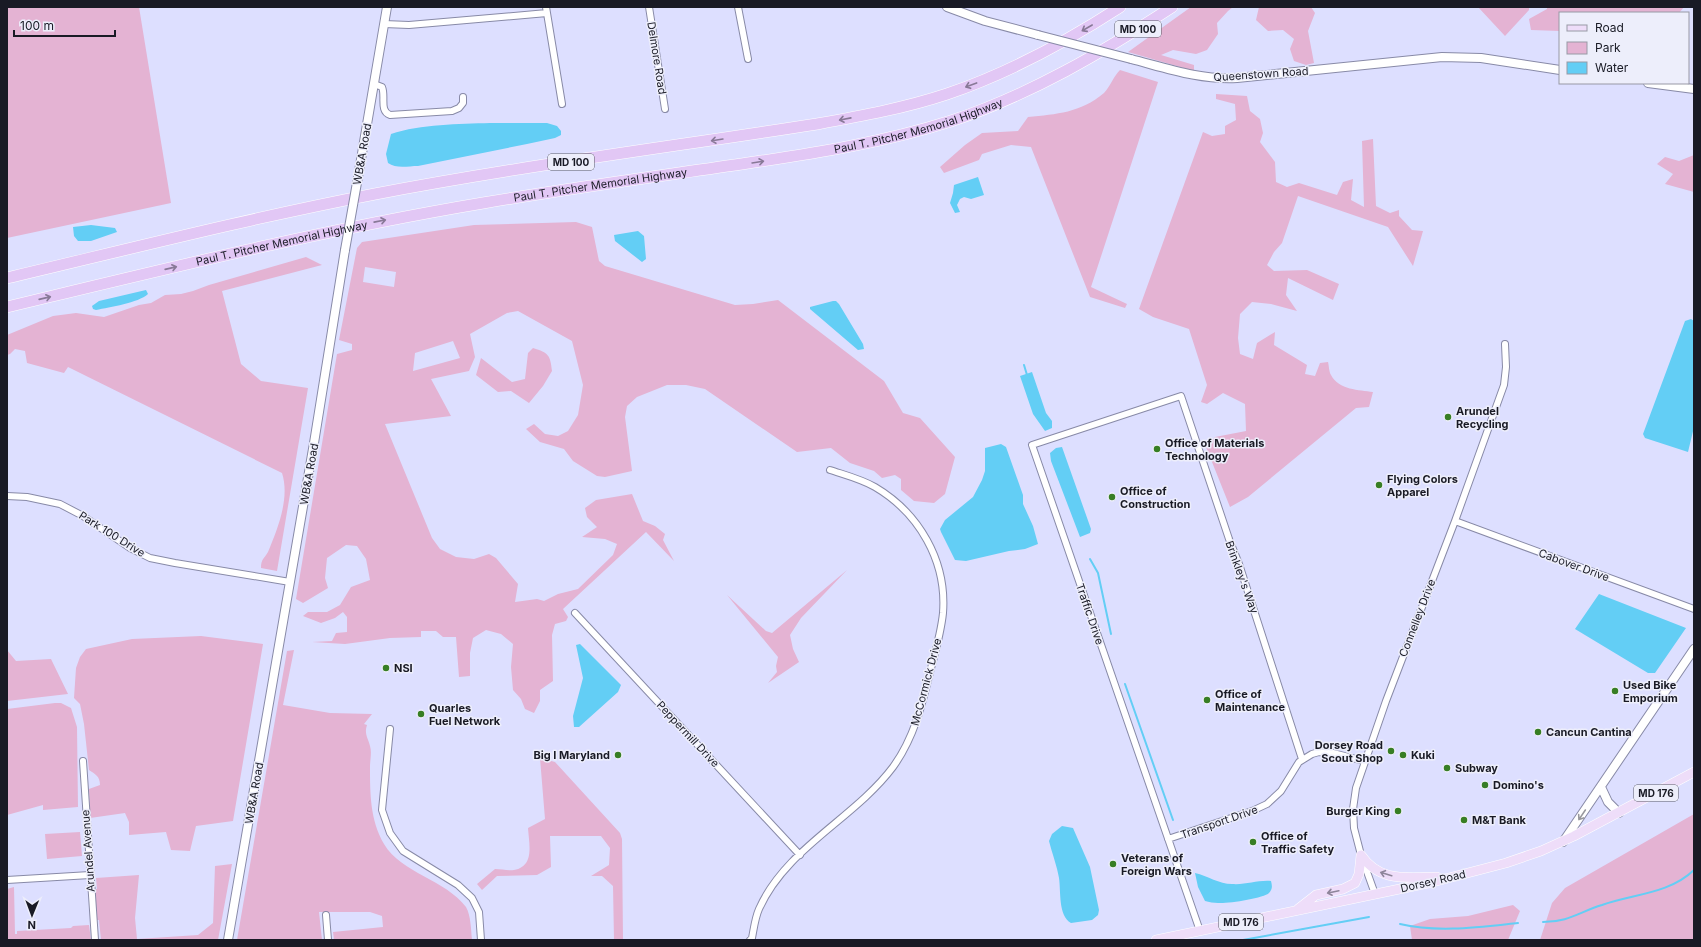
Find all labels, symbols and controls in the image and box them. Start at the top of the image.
scale bar [14,12,115,38]
legend [1559,12,1689,84]
text: 100 m [20,18,54,33]
text: Road [1595,20,1624,35]
street label: Delmore Road [644,21,670,95]
road number: MD 100 [1115,21,1161,37]
one-way arrow [1081,24,1093,32]
text: Park [1595,40,1621,55]
text: Water [1595,60,1629,75]
street label: Queenstown Road [1213,64,1309,84]
one-way arrow [965,82,977,90]
street label: Paul T. Pitcher Memorial Highway [833,95,1005,156]
one-way arrow [839,115,852,123]
street label: WB&A Road [350,122,374,186]
one-way arrow [711,136,724,144]
road number: MD 100 [548,154,594,170]
one-way arrow [751,158,764,166]
street label: Paul T. Pitcher Memorial Highway [513,165,688,205]
one-way arrow [373,217,386,225]
street label: Paul T. Pitcher Memorial Highway [195,218,369,269]
one-way arrow [165,263,178,271]
one-way arrow [38,293,51,301]
place label: Arundel Recycling [1456,404,1509,431]
marker: Arundel Recycling [1443,412,1453,422]
place label: Office of Materials Technology [1165,436,1264,463]
street label: WB&A Road [297,442,321,506]
marker: Office of Materials Technology [1152,444,1162,454]
place label: Flying Colors Apparel [1387,472,1458,499]
marker: Flying Colors Apparel [1374,480,1384,490]
place label: Office of Construction [1120,484,1190,511]
marker: Office of Construction [1107,492,1117,502]
street label: Park 100 Drive [76,508,148,560]
street label: Brinkley's Way [1222,539,1262,615]
street label: Cabover Drive [1537,546,1611,584]
street label: Connelley Drive [1396,577,1438,659]
street label: Traffic Drive [1073,582,1107,646]
street label: McCormick Drive [908,637,944,727]
place label: NSI [394,661,413,675]
marker: NSI [381,663,391,673]
place label: Used Bike Emporium [1623,678,1678,705]
marker: Used Bike Emporium [1610,686,1620,696]
place label: Office of Maintenance [1215,687,1285,714]
marker: Office of Maintenance [1202,695,1212,705]
street label: Peppermill Drive [654,698,722,770]
place label: Quarles Fuel Network [429,701,501,728]
marker: Quarles Fuel Network [416,709,426,719]
place label: Cancun Cantina [1546,725,1632,739]
marker: Cancun Cantina [1533,727,1543,737]
place label: Dorsey Road Scout Shop [1315,738,1383,765]
marker: Dorsey Road Scout Shop [1386,746,1396,756]
place label: Big I Maryland [533,748,610,762]
place label: Kuki [1411,748,1435,762]
marker: Big I Maryland [613,750,623,760]
marker: Kuki [1398,750,1408,760]
street label: WB&A Road [242,761,266,825]
place label: Subway [1455,761,1498,775]
marker: Subway [1442,763,1452,773]
place label: Domino's [1493,778,1544,792]
marker: Domino's [1480,780,1490,790]
road number: MD 176 [1634,785,1678,801]
street label: Transport Drive [1179,802,1259,842]
place label: Burger King [1326,804,1390,818]
marker: Burger King [1393,806,1403,816]
street label: Arundel Avenue [78,809,98,893]
one-way arrow [1578,809,1586,820]
place label: M&T Bank [1472,813,1526,827]
marker: M&T Bank [1459,815,1469,825]
place label: Office of Traffic Safety [1261,829,1334,856]
marker: Office of Traffic Safety [1248,837,1258,847]
place label: Veterans of Foreign Wars [1121,851,1192,878]
marker: Veterans of Foreign Wars [1108,859,1118,869]
street label: Dorsey Road [1399,867,1467,895]
one-way arrow [1379,870,1392,877]
one-way arrow [1327,888,1340,896]
north arrow [12,895,52,935]
road number: MD 176 [1219,914,1263,930]
text: N [28,918,36,932]

